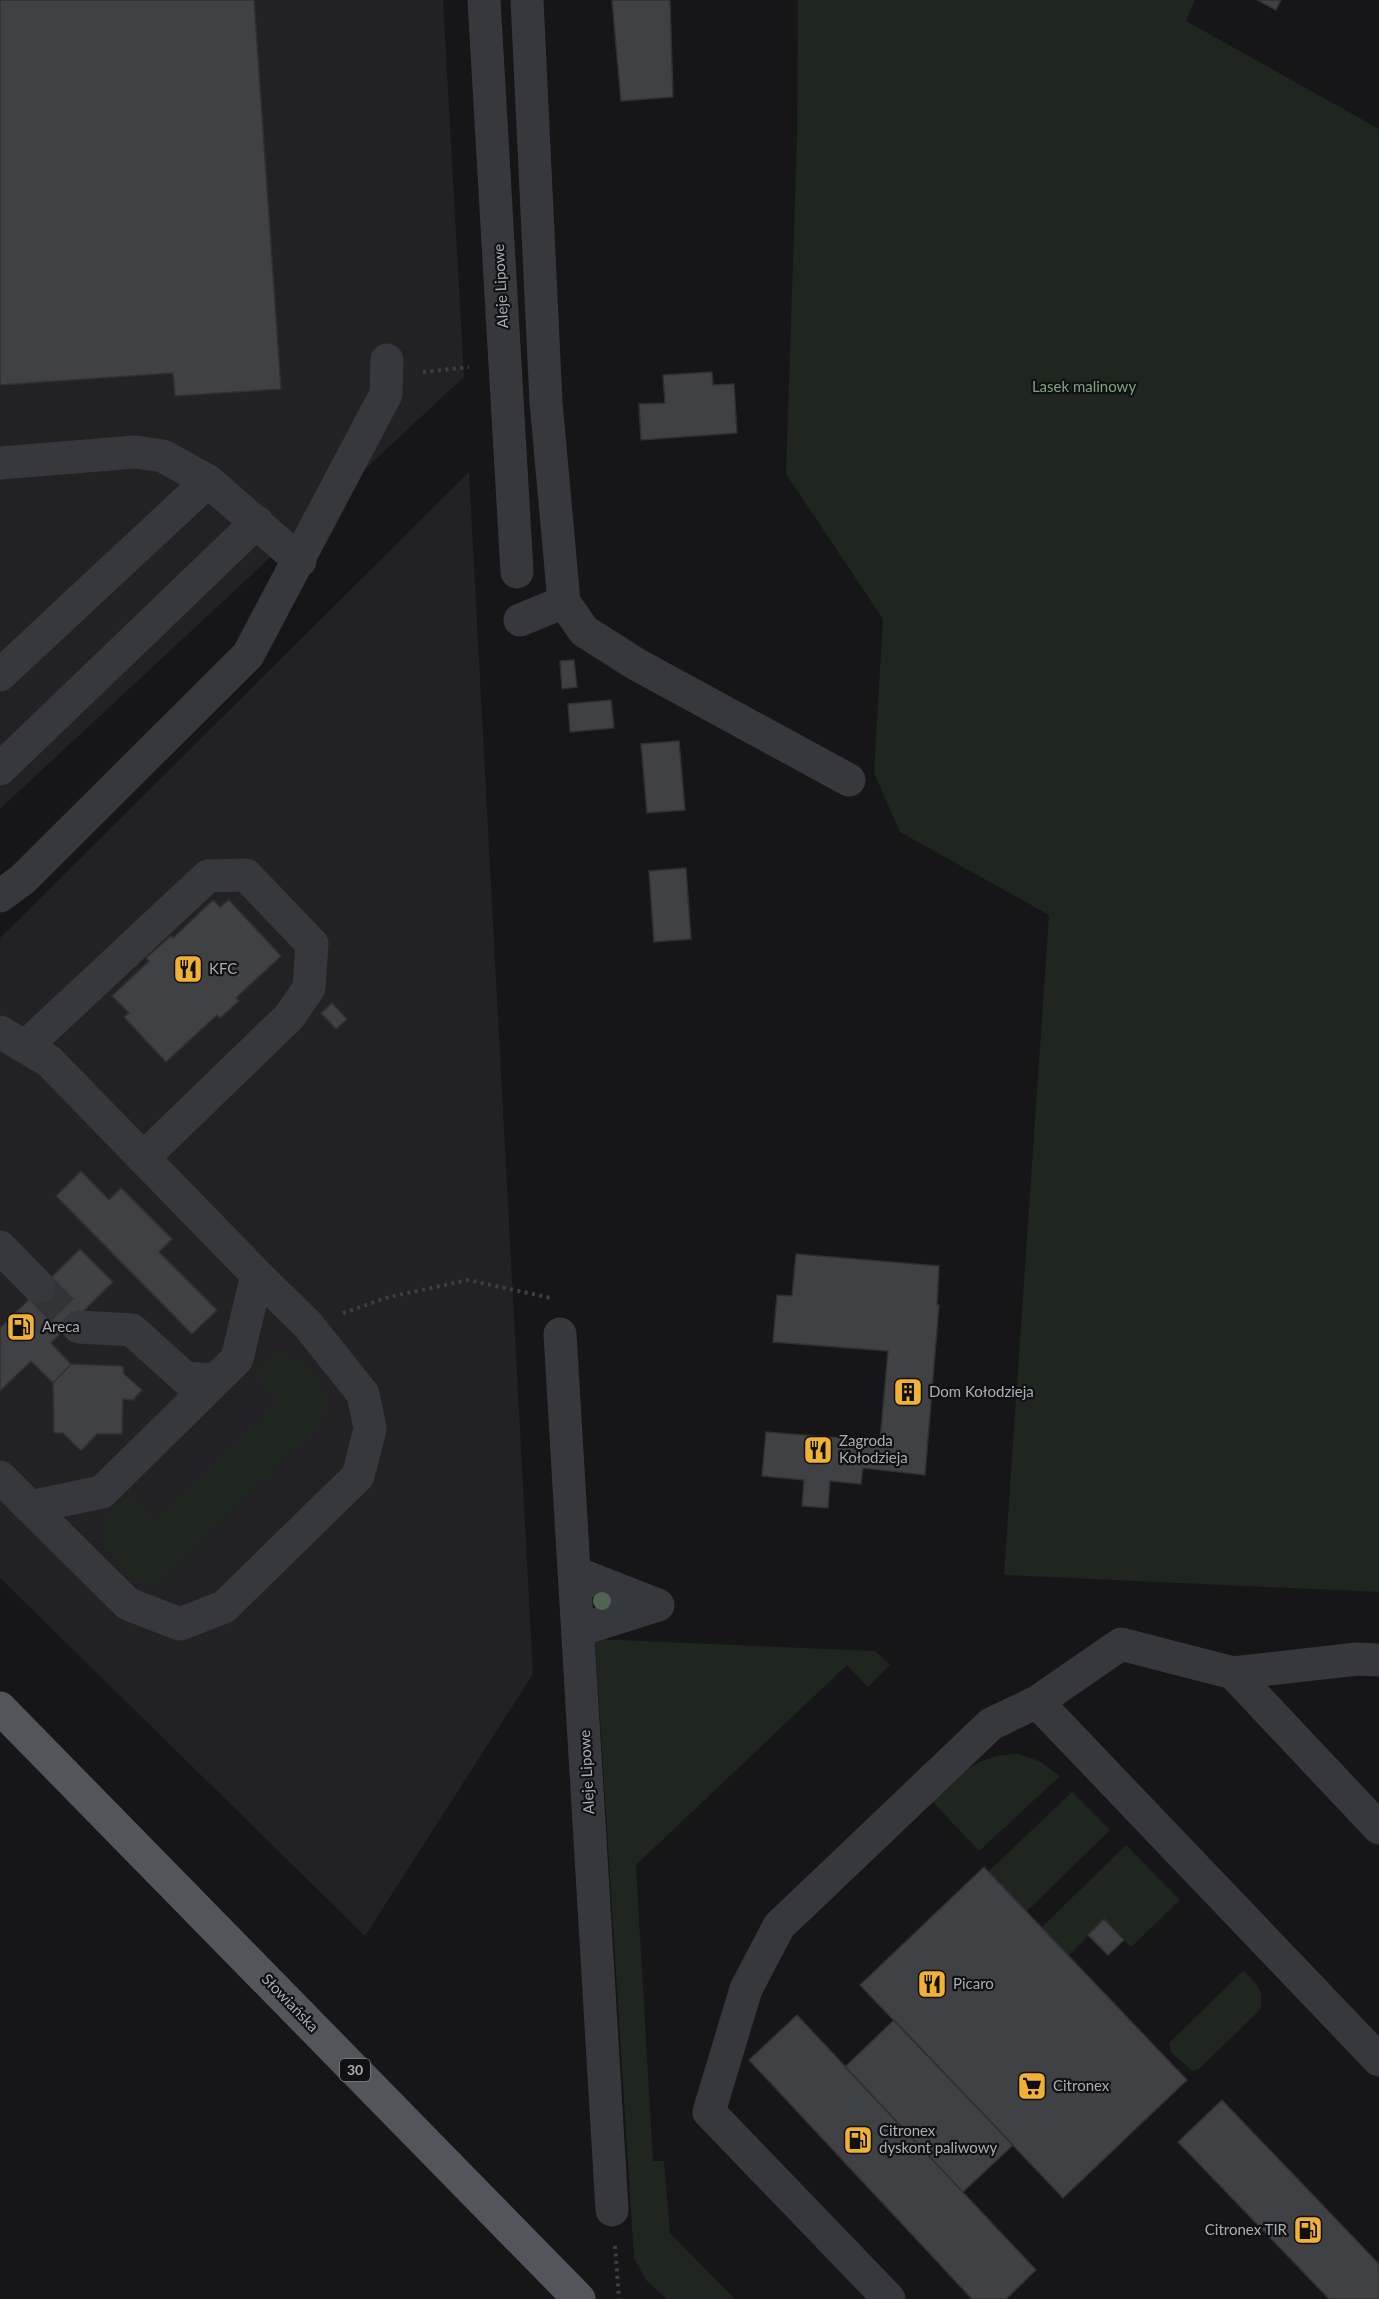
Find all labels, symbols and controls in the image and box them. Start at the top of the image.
street label: Aleje Lipowe [489,243,511,329]
park label: Lasek malinowy [1032,377,1136,395]
restaurant icon: KFC [172,953,204,985]
place label: KFC [209,959,237,977]
fuel station icon: Areca [5,1311,37,1343]
place label: Areca [42,1317,80,1335]
building icon: Dom Kołodzieja [892,1376,924,1408]
place label: Dom Kołodzieja [929,1382,1034,1400]
place label: Zagroda Kołodzieja [839,1431,908,1466]
restaurant icon: Zagroda Kołodzieja [802,1434,834,1466]
street label: Aleje Lipowe [575,1729,597,1815]
restaurant icon: Picaro [916,1968,948,2000]
street label: Słowiańska [259,1970,323,2035]
place label: Picaro [953,1974,994,1992]
road number: 30 [340,2059,370,2081]
supermarket icon: Citronex [1016,2070,1048,2102]
place label: Citronex [1053,2076,1110,2094]
place label: Citronex dyskont paliwowy [879,2121,998,2156]
fuel station icon: Citronex dyskont paliwowy [842,2124,874,2156]
fuel station icon: Citronex TIR [1292,2214,1324,2246]
place label: Citronex TIR [1205,2220,1288,2238]

